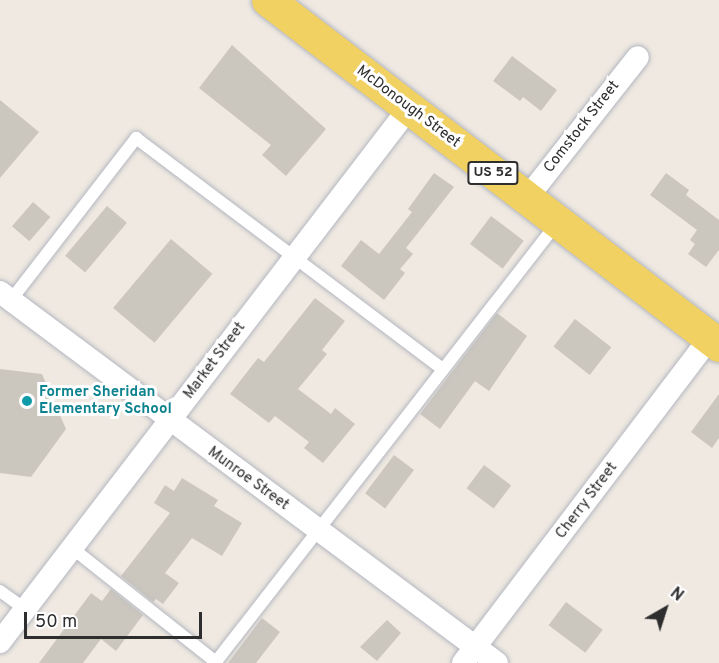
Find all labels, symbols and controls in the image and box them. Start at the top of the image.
street label: McDonough Street [353,62,463,152]
street label: Comstock Street [540,77,624,177]
road number: US 52 [466,162,520,184]
street label: Market Street [180,319,250,403]
place label: Former Sheridan Elementary School [39,383,172,418]
marker: Former Sheridan Elementary School [20,394,34,408]
street label: Munroe Street [204,443,292,515]
street label: Cherry Street [552,459,622,543]
north arrow [635,579,695,639]
text: N [666,584,687,606]
scale bar [27,600,206,638]
text: 50 m [35,611,77,634]

